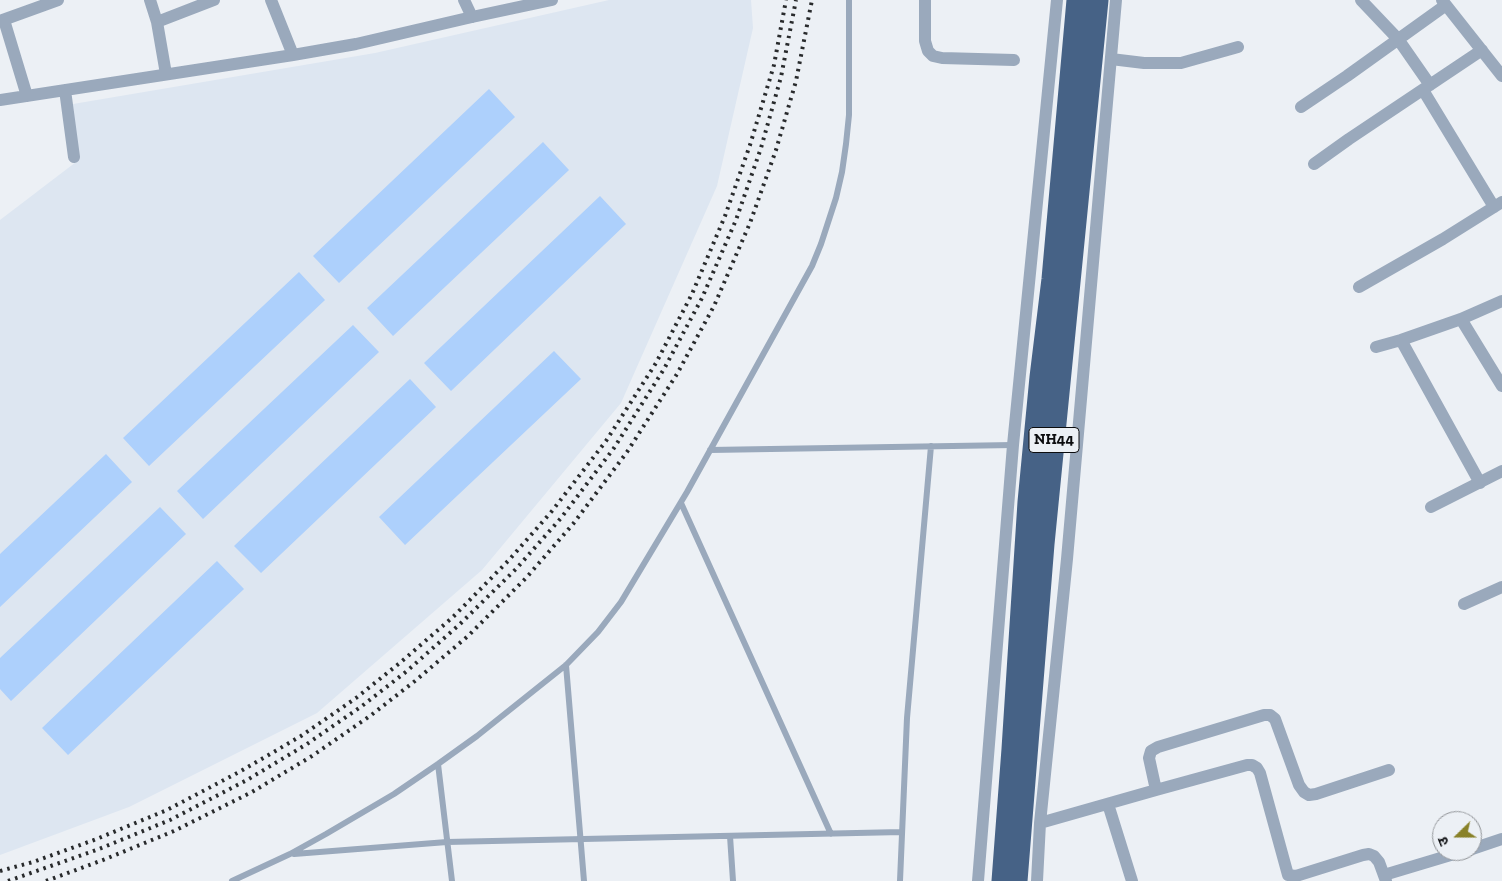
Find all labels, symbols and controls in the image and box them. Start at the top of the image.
road number: NH44 [1029,428,1079,452]
north arrow [1432,811,1482,861]
text: उ [1434,834,1453,848]

